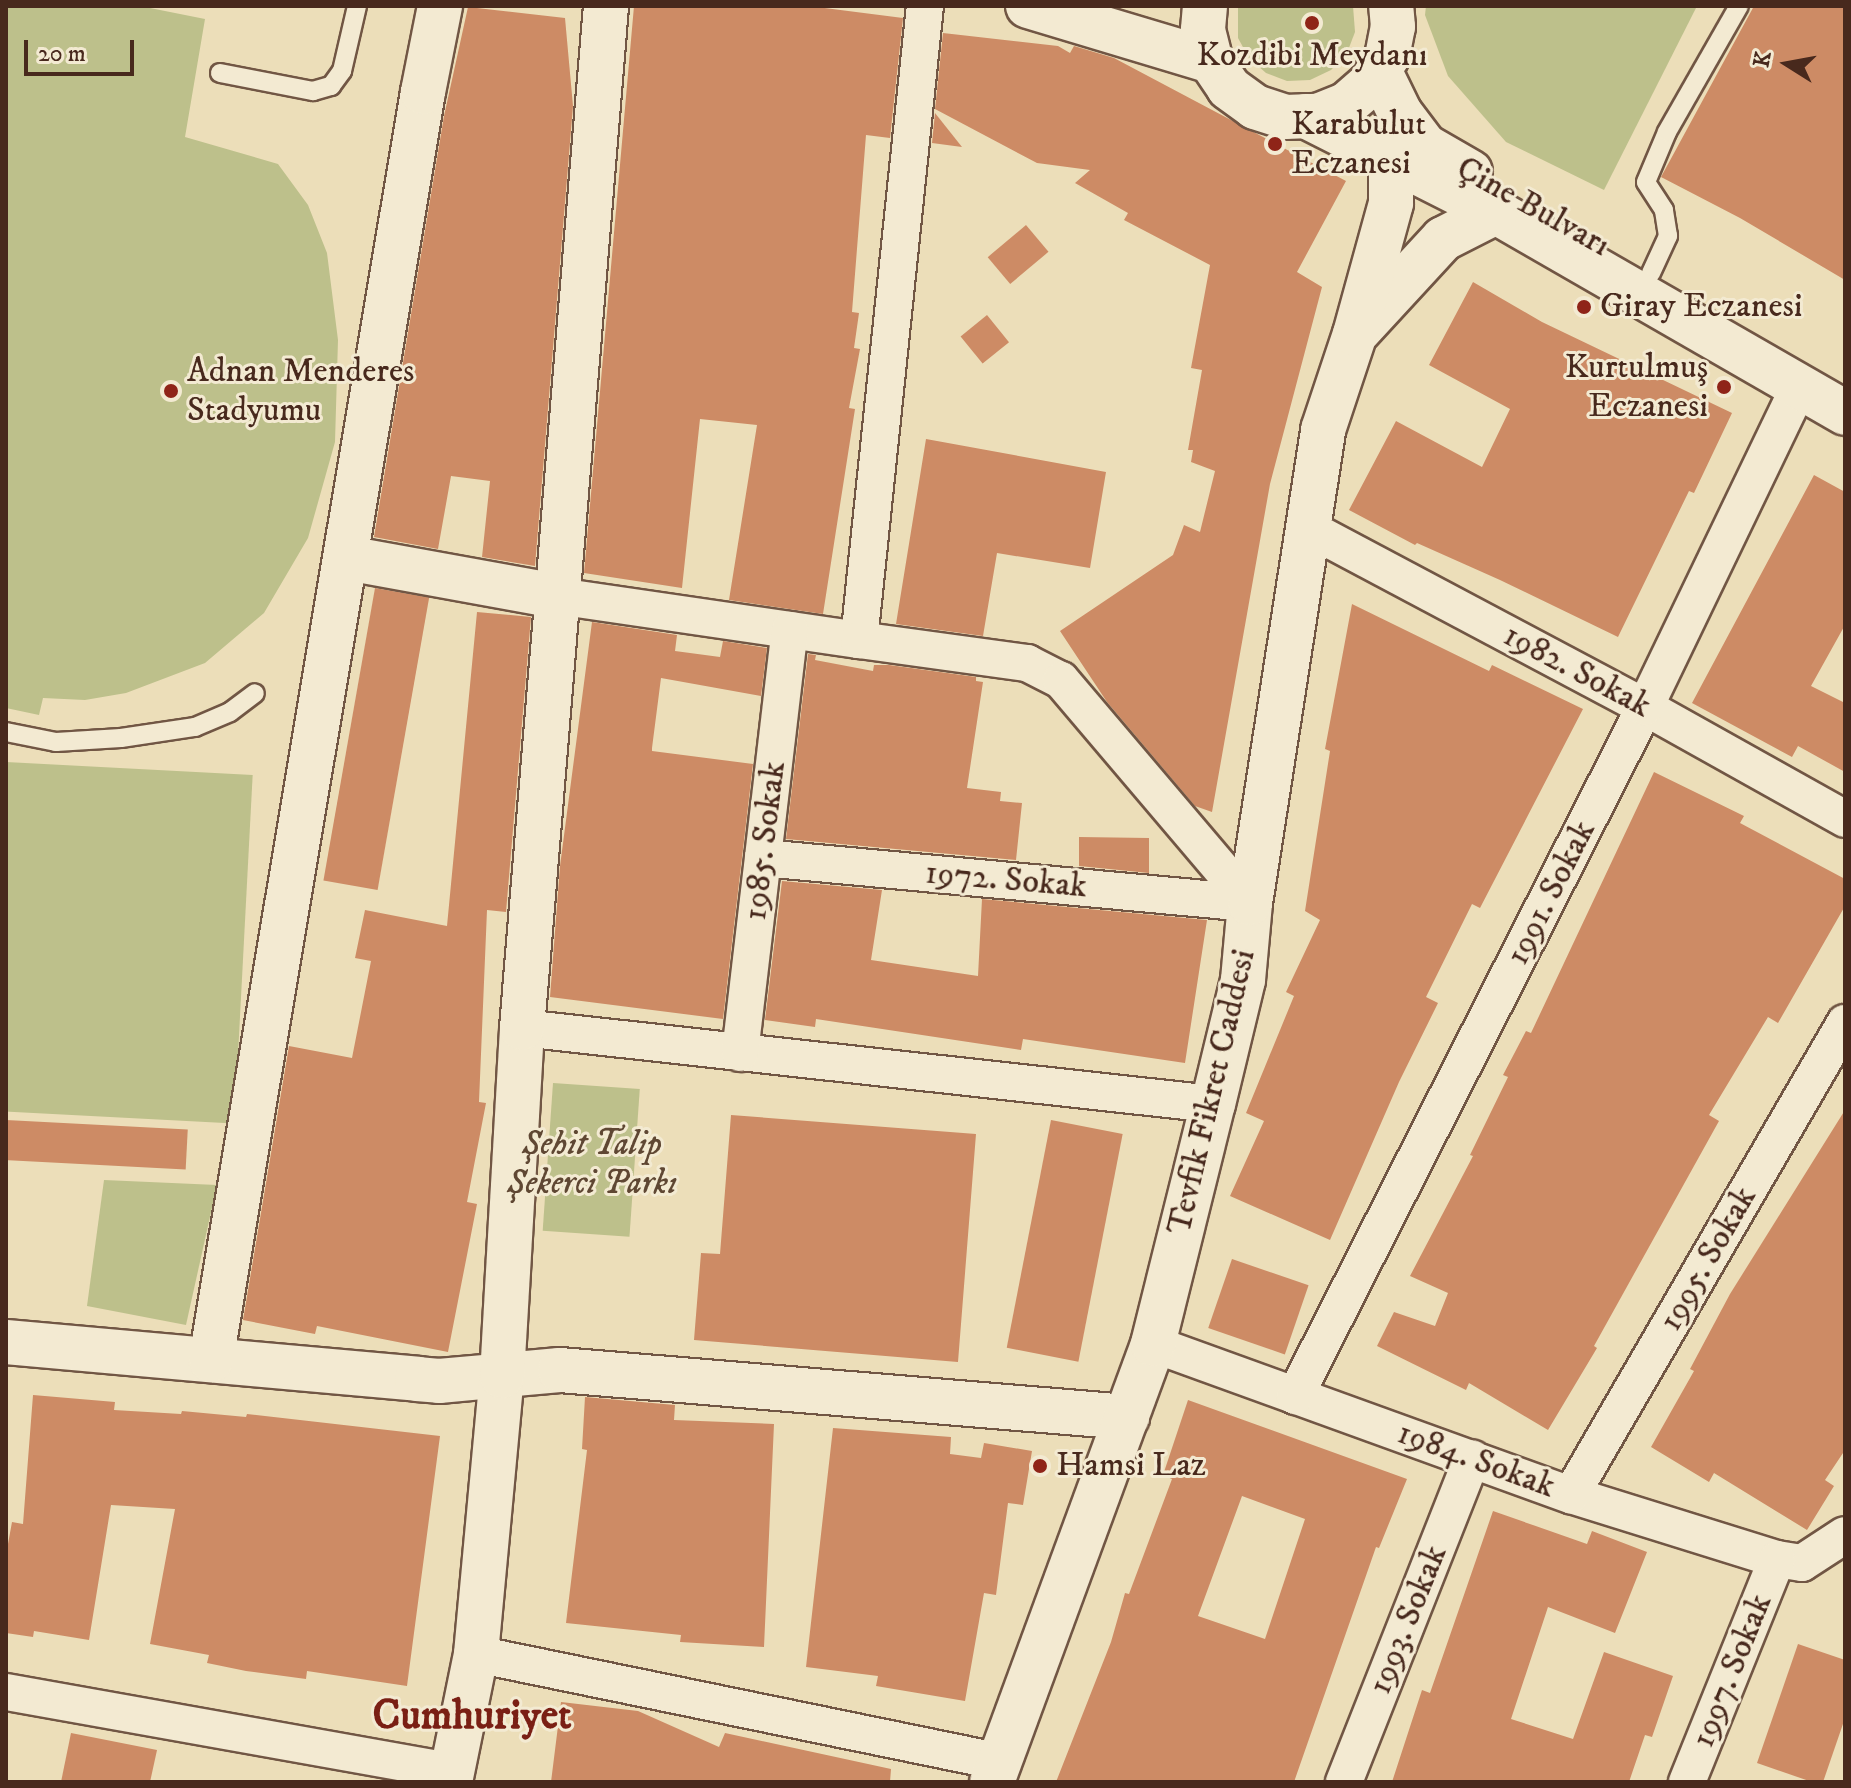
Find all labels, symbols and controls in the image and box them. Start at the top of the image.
marker: Kozdibi Meydanı [1303,14,1321,32]
scale bar [28,24,138,74]
north arrow [1747,24,1827,104]
place label: Kozdibi Meydanı [1196,36,1428,76]
text: 20 m [38,39,86,69]
text: K [1748,49,1778,69]
place label: Karabulut Eczanesi [1291,104,1426,184]
marker: Karabulut Eczanesi [1266,135,1284,153]
street label: Çine Bulvarı [1449,148,1617,266]
place label: Giray Eczanesi [1600,287,1803,327]
marker: Giray Eczanesi [1575,298,1593,316]
place label: Kurtulmuş Eczanesi [1565,347,1708,426]
place label: Adnan Menderes Stadyumu [187,351,414,430]
marker: Kurtulmuş Eczanesi [1715,378,1733,396]
marker: Adnan Menderes Stadyumu [162,382,180,400]
street label: 1982. Sokak [1496,615,1658,727]
street label: 1985. Sokak [735,759,795,923]
street label: 1991. Sokak [1497,814,1605,972]
street label: 1972. Sokak [923,853,1089,907]
street label: Tevfik Fikret Caddesi [1159,946,1265,1238]
park label: Şehit Talip Şekerci Parkı [507,1124,677,1204]
street label: 1995. Sokak [1650,1180,1766,1338]
street label: 1984. Sokak [1392,1413,1560,1507]
place label: Hamsi Laz [1056,1446,1206,1486]
marker: Hamsi Laz [1031,1457,1049,1475]
street label: 1993. Sokak [1360,1540,1456,1700]
street label: 1997. Sokak [1683,1588,1781,1754]
district label: Cumhuriyet [372,1691,572,1741]

